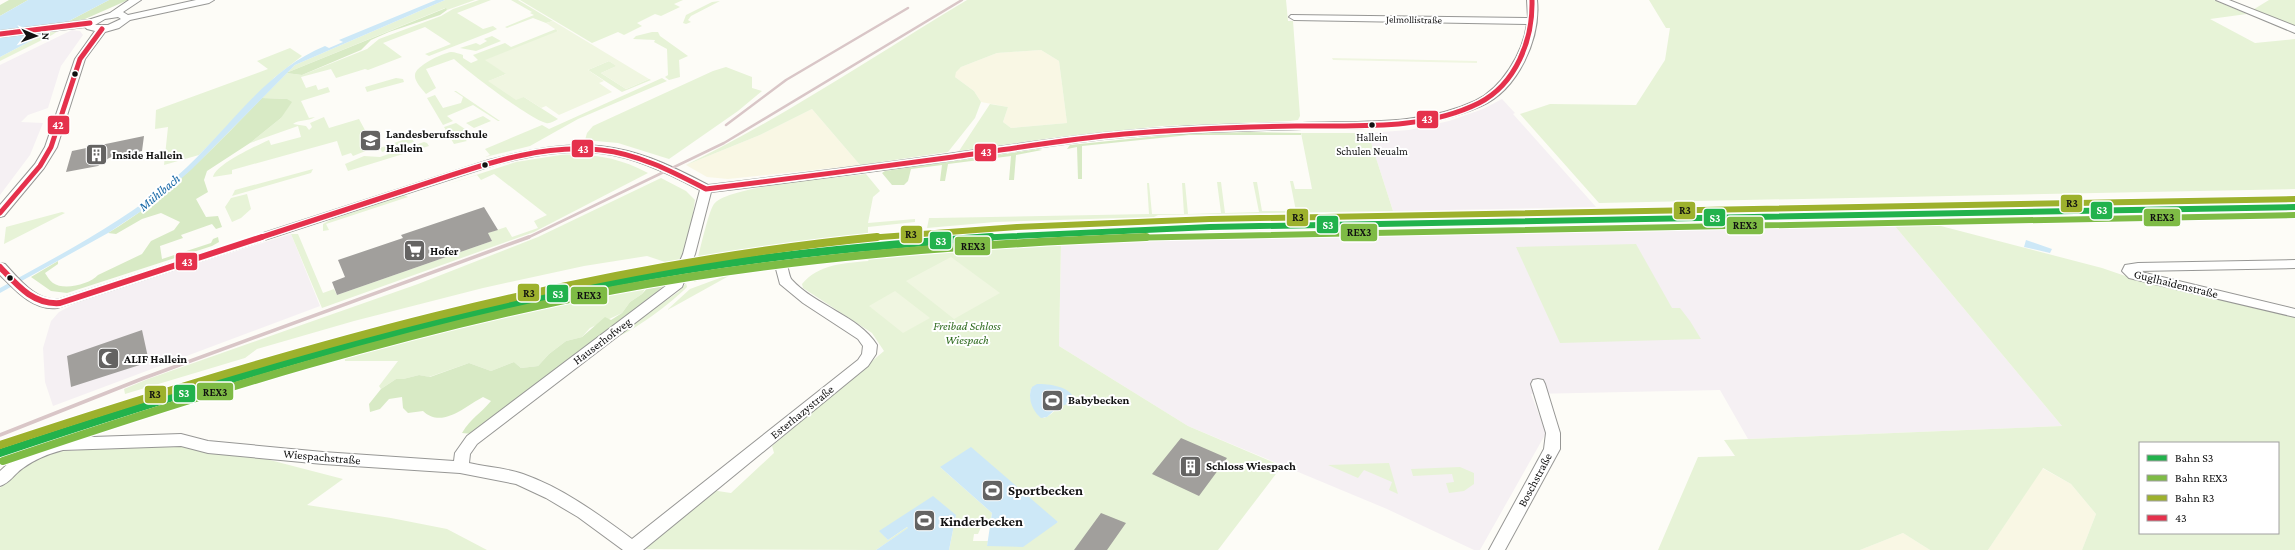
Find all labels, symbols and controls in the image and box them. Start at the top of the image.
street label: Jelmollistraße [1385,13,1443,25]
north arrow [16,16,56,56]
text: N [40,32,52,41]
unlabelled marker [70,69,80,79]
line badge: 43 [1416,110,1439,129]
text: 43 [1421,113,1433,125]
line badge: 42 [47,115,70,135]
text: 42 [52,119,64,131]
marker: Hallein Schulen Neualm [1367,120,1377,130]
place label: Landesberufsschule Hallein [386,127,488,155]
school or university icon: Landesberufsschule Hallein [358,128,384,154]
place label: Hallein Schulen Neualm [1336,131,1408,157]
line badge: 43 [571,139,594,158]
building icon: Inside Hallein [83,142,109,168]
text: 43 [577,143,589,155]
line badge: 43 [974,143,997,162]
text: 43 [980,146,992,158]
place label: Inside Hallein [112,148,183,162]
unlabelled marker [480,160,490,170]
water label: Mühlbach [135,171,183,215]
line badge: R3 [2060,194,2083,213]
text: R3 [2066,197,2078,209]
line badge: R3 [1673,201,1696,220]
line badge: S3 [2090,201,2113,220]
text: R3 [1679,204,1691,216]
text: S3 [2097,204,2107,216]
line badge: R3 [1286,208,1309,227]
line badge: S3 [1703,208,1726,227]
line badge: REX3 [2143,208,2181,227]
text: R3 [1292,211,1304,223]
text: REX3 [2150,211,2174,223]
text: S3 [1710,212,1720,224]
line badge: S3 [1316,215,1339,234]
line badge: REX3 [1726,216,1764,235]
text: S3 [1323,219,1333,231]
text: REX3 [1733,219,1757,231]
line badge: REX3 [1340,223,1378,242]
line badge: R3 [900,225,923,244]
text: REX3 [1347,226,1371,238]
text: R3 [905,228,917,240]
line badge: S3 [929,231,952,250]
text: S3 [936,235,946,247]
line badge: REX3 [954,236,991,256]
supermarket icon: Hofer [402,238,428,264]
text: REX3 [961,240,985,252]
place label: Hofer [430,244,459,258]
line badge: 43 [175,252,198,271]
text: 43 [181,256,193,268]
street label: Guglhaidenstraße [2132,267,2220,301]
unlabelled marker [5,273,15,283]
line badge: R3 [517,283,540,302]
line badge: S3 [546,284,569,303]
line badge: REX3 [570,286,608,305]
text: R3 [523,287,535,299]
text: S3 [553,288,563,300]
text: REX3 [577,289,601,301]
street label: Hauserhofweg [570,314,634,368]
park label: Freibad Schloss Wiespach [933,319,1001,347]
mosque icon: ALIF Hallein [95,346,121,372]
place label: ALIF Hallein [123,352,187,366]
line badge: REX3 [196,382,234,401]
street label: Esterhazystraße [768,382,836,442]
line badge: S3 [173,384,196,403]
line badge: R3 [144,385,167,404]
text: REX3 [203,386,227,398]
text: S3 [179,387,189,399]
sports icon: Babybecken [1039,387,1065,413]
text: R3 [149,388,161,400]
place label: Babybecken [1068,393,1130,407]
legend [2139,442,2279,534]
street label: Wiespachstraße [283,447,361,467]
street label: Boschstraße [1515,451,1555,509]
text: Bahn S3 [2175,451,2214,465]
building icon: Schloss Wiespach [1177,453,1203,479]
place label: Schloss Wiespach [1206,459,1296,473]
text: Bahn REX3 [2175,471,2228,485]
sports icon: Sportbecken [980,477,1006,503]
place label: Sportbecken [1008,482,1083,498]
text: Bahn R3 [2175,491,2215,505]
sports icon: Kinderbecken [912,508,938,534]
text: 43 [2175,511,2187,525]
place label: Kinderbecken [940,513,1023,529]

